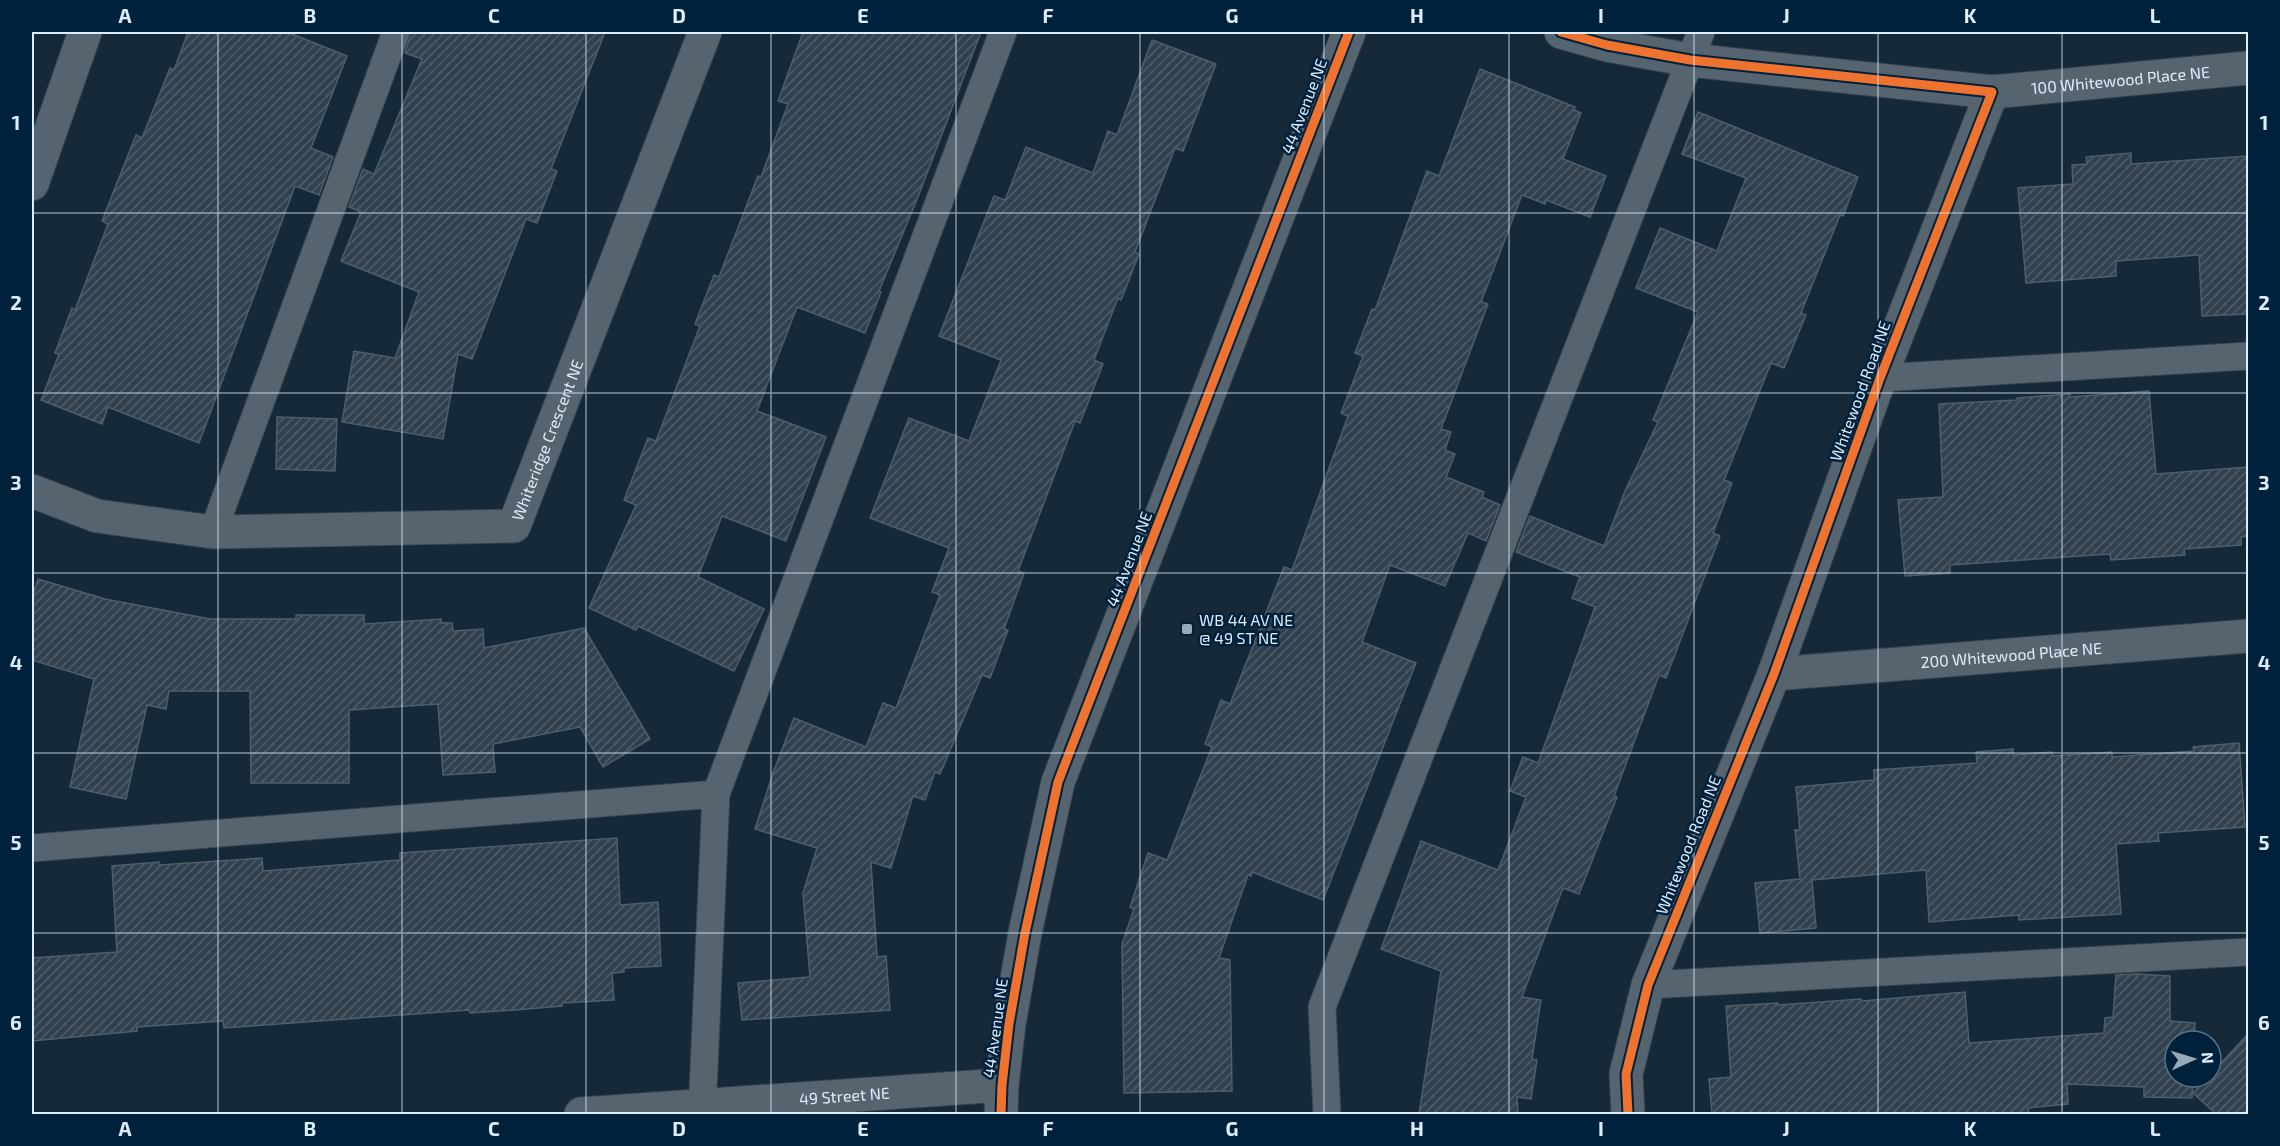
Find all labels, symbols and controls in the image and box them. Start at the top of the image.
text: A [118,3,132,27]
text: B [304,3,316,27]
text: C [488,3,500,27]
text: D [672,3,686,27]
text: E [857,3,869,27]
text: F [1042,3,1054,27]
text: G [1226,3,1238,27]
text: H [1410,3,1424,27]
text: I [1598,3,1604,27]
text: J [1782,3,1790,27]
text: K [1964,3,1977,27]
text: L [2150,3,2161,27]
street label: 44 Avenue NE [1277,56,1330,156]
street label: 100 Whitewood Place NE [2030,62,2211,97]
text: 1 [12,110,20,134]
text: 1 [2260,110,2268,134]
text: 2 [10,290,22,314]
text: 2 [2258,290,2270,314]
street label: Whitewood Road NE [1825,318,1894,464]
street label: Whiteridge Crescent NE [507,356,587,523]
text: 3 [10,470,22,494]
text: 3 [2258,470,2270,494]
street label: 44 Avenue NE [1102,509,1155,609]
place label: WB 44 AV NE @ 49 ST NE [1199,610,1293,647]
marker: WB 44 AV NE @ 49 ST NE [1180,622,1194,636]
street label: 200 Whitewood Place NE [1920,638,2103,671]
text: 4 [10,650,23,674]
text: 4 [2258,650,2271,674]
street label: Whitewood Road NE [1651,773,1724,917]
text: 5 [10,830,22,854]
text: 5 [2258,830,2270,854]
street label: 44 Avenue NE [978,977,1011,1079]
text: 6 [10,1010,22,1034]
text: 6 [2258,1010,2270,1034]
north arrow [2163,1029,2223,1089]
text: N [2199,1051,2218,1064]
street label: 49 Street NE [798,1083,890,1108]
text: A [118,1116,132,1140]
text: B [304,1116,316,1140]
text: C [488,1116,500,1140]
text: D [672,1116,686,1140]
text: E [857,1116,869,1140]
text: F [1042,1116,1054,1140]
text: G [1226,1116,1238,1140]
text: H [1410,1116,1424,1140]
text: I [1598,1116,1604,1140]
text: J [1782,1116,1790,1140]
text: K [1964,1116,1977,1140]
text: L [2150,1116,2161,1140]

